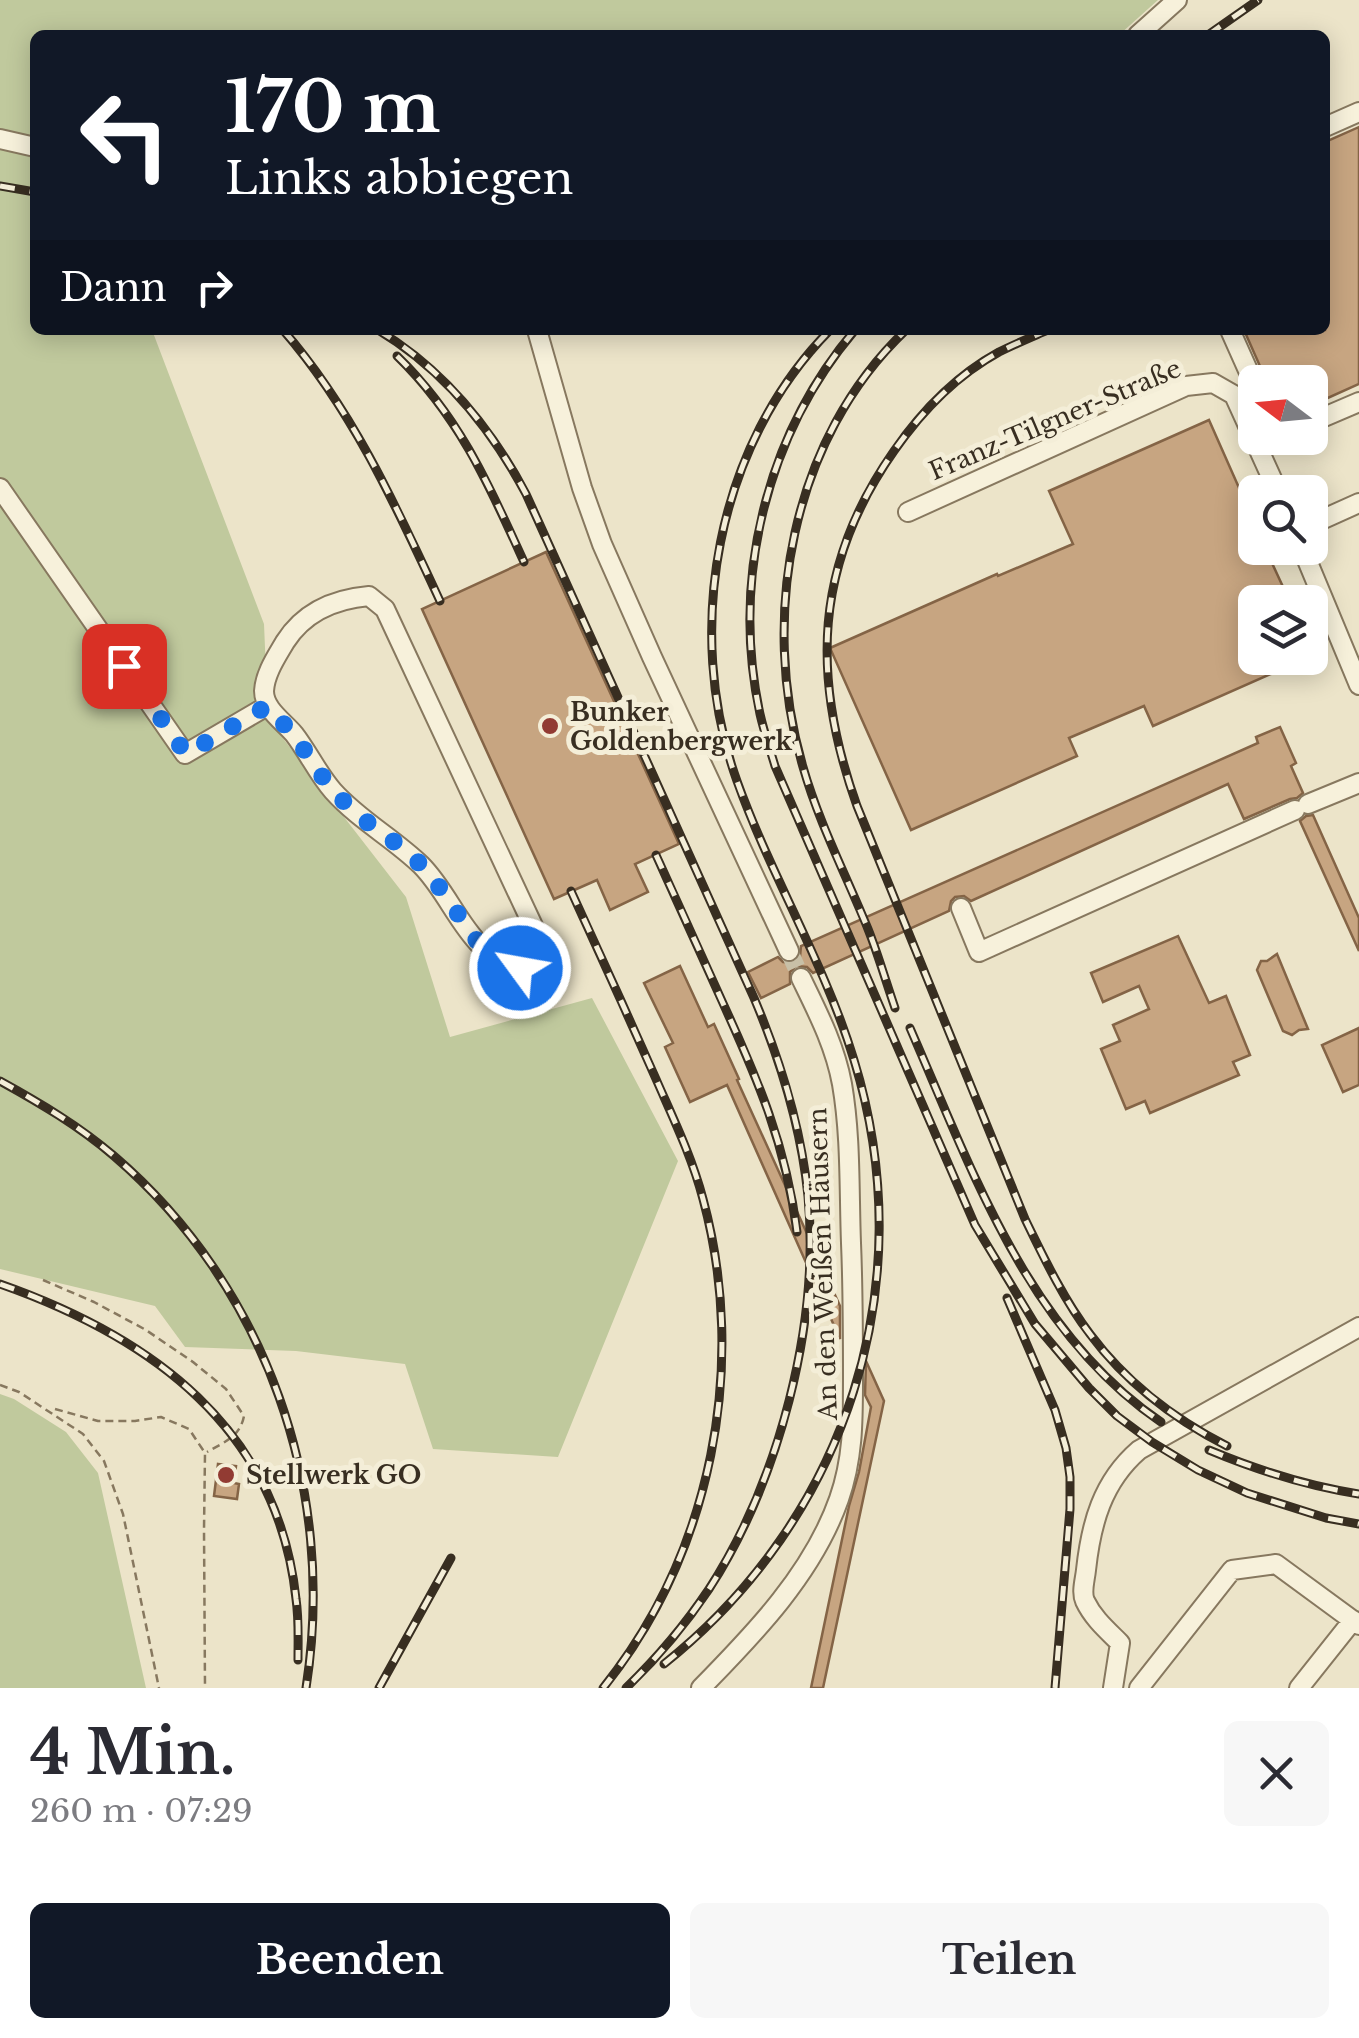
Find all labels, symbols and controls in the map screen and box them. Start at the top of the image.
text: 170 m [225,64,441,151]
icon: left [60,70,190,200]
text: Links abbiegen [225,150,574,206]
icon: right [187,260,242,315]
text: Dann [60,264,167,311]
street label: Franz-Tilgner-Straße [924,353,1186,487]
north arrow [1238,365,1328,455]
map controls [1238,365,1328,675]
button: search [1238,475,1328,565]
button: layers [1238,585,1328,675]
pin [82,624,167,709]
icon: arrive [97,639,152,694]
place label: Bunker Goldenbergwerk [570,697,792,757]
marker: Bunker Goldenbergwerk [539,715,561,737]
position arrow [468,916,572,1020]
street label: An den Weißen Häusern [802,1107,844,1422]
place label: Stellwerk GO [246,1460,421,1491]
marker: Stellwerk GO [215,1464,237,1486]
text: 4 Min. [30,1716,235,1790]
button: close [1224,1721,1329,1826]
text: 260 m · 07:29 [30,1791,252,1831]
button: Beenden [30,1903,670,2018]
button: Teilen [690,1903,1329,2018]

